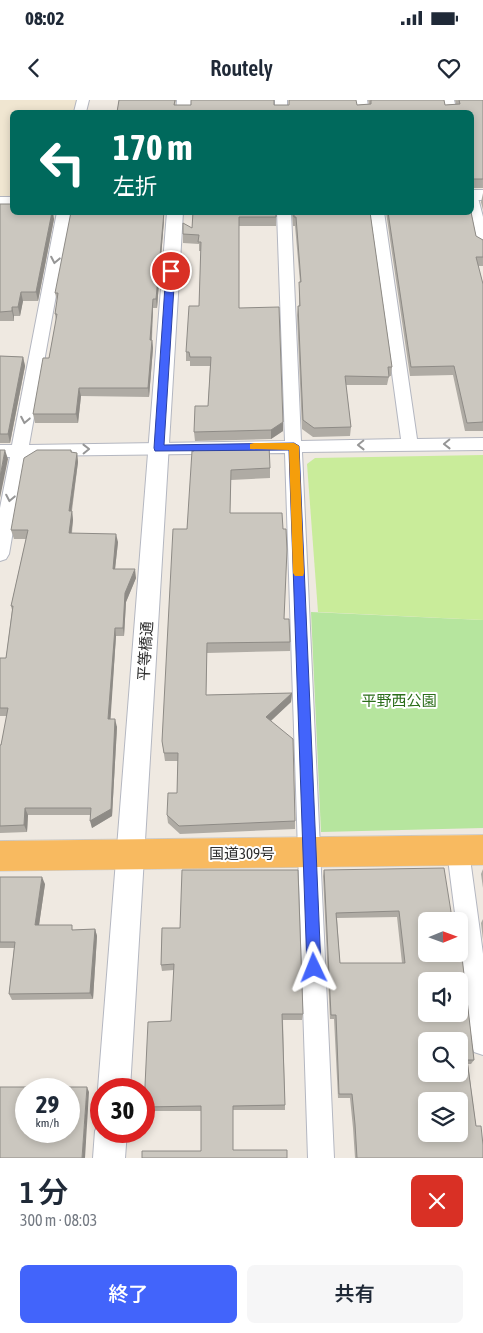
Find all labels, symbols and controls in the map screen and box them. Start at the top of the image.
text: 08:02 [25,7,64,29]
icon: back [20,54,48,82]
icon: heart [435,54,463,82]
text: Routely [210,55,273,81]
text: 170 m [113,127,192,167]
icon: left [30,130,95,195]
text: 左折 [113,173,157,199]
pin [150,250,192,292]
one-way arrow [50,256,60,265]
icon: arrive [157,257,185,285]
one-way arrow [20,416,31,425]
one-way arrow [442,439,450,449]
one-way arrow [357,440,365,450]
one-way arrow [82,444,90,454]
one-way arrow [6,494,16,503]
street label: 平等橋通 [134,620,156,682]
park label: 平野西公園 [361,692,437,709]
street label: 国道309号 [209,845,275,862]
north arrow [418,912,468,962]
map controls [418,912,468,1142]
position arrow [287,941,339,993]
button: sound [418,972,468,1022]
button: search [418,1032,468,1082]
speed limit sign: 30 [90,1078,155,1143]
text: 29 [36,1090,59,1118]
button: layers [418,1092,468,1142]
text: km/h [36,1116,59,1130]
text: 1 分 [20,1175,68,1209]
button: close [411,1175,463,1227]
text: 300 m · 08:03 [20,1211,97,1229]
button: 終了 [20,1265,237,1323]
button: 共有 [247,1265,463,1323]

